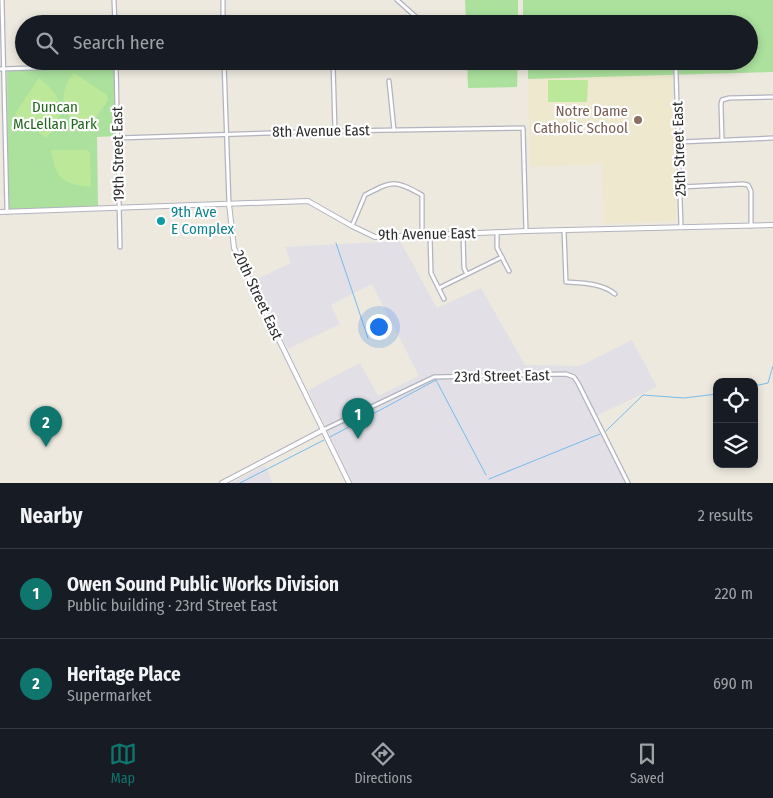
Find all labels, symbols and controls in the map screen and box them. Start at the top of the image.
search box [15,15,758,70]
icon: search [33,29,61,57]
text: Search here [73,31,165,54]
park label: Duncan McLellan Park [13,98,97,133]
street label: 25th Street East [668,101,690,197]
place label: Notre Dame Catholic School [533,102,628,137]
street label: 19th Street East [108,106,128,202]
marker: Notre Dame Catholic School [632,114,644,126]
street label: 8th Avenue East [272,121,370,141]
place label: 9th Ave E Complex [171,203,234,238]
marker: 9th Ave E Complex [155,215,167,227]
street label: 9th Avenue East [378,224,476,244]
street label: 20th Street East [229,247,287,343]
your location [366,314,392,340]
street label: 23rd Street East [454,366,550,386]
map controls [713,378,758,468]
button: locate [713,378,758,423]
pin: 1 [342,398,374,439]
pin: 2 [30,406,62,447]
button: layers [713,423,758,468]
text: Nearby [20,503,82,529]
text: 2 results [698,506,753,525]
text: Owen Sound Public Works Division [67,573,339,596]
text: 1 [33,584,39,603]
text: 220 m [714,584,753,603]
text: Public building · 23rd Street East [67,596,277,615]
text: Heritage Place [67,663,181,686]
text: 2 [32,674,40,693]
text: 690 m [713,674,753,693]
text: Supermarket [67,686,151,705]
tab: Map [109,740,137,787]
tab: Directions [354,740,412,787]
tab: Saved [630,740,664,787]

